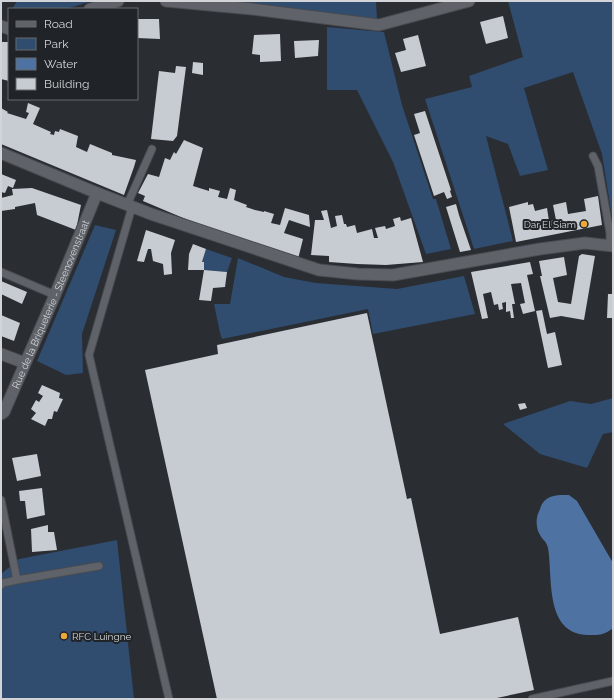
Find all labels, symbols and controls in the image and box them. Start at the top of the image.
legend [8,8,138,100]
text: Road [44,17,73,31]
text: Park [44,37,69,51]
text: Water [44,57,78,71]
text: Building [44,77,90,91]
street label: Rue de la Briqueterie - Steenovenstraat [10,218,92,390]
place label: Dar El Siam [524,219,576,230]
marker: Dar El Siam [579,219,589,229]
marker: RFC Luingne [59,631,69,641]
place label: RFC Luingne [72,631,131,642]

